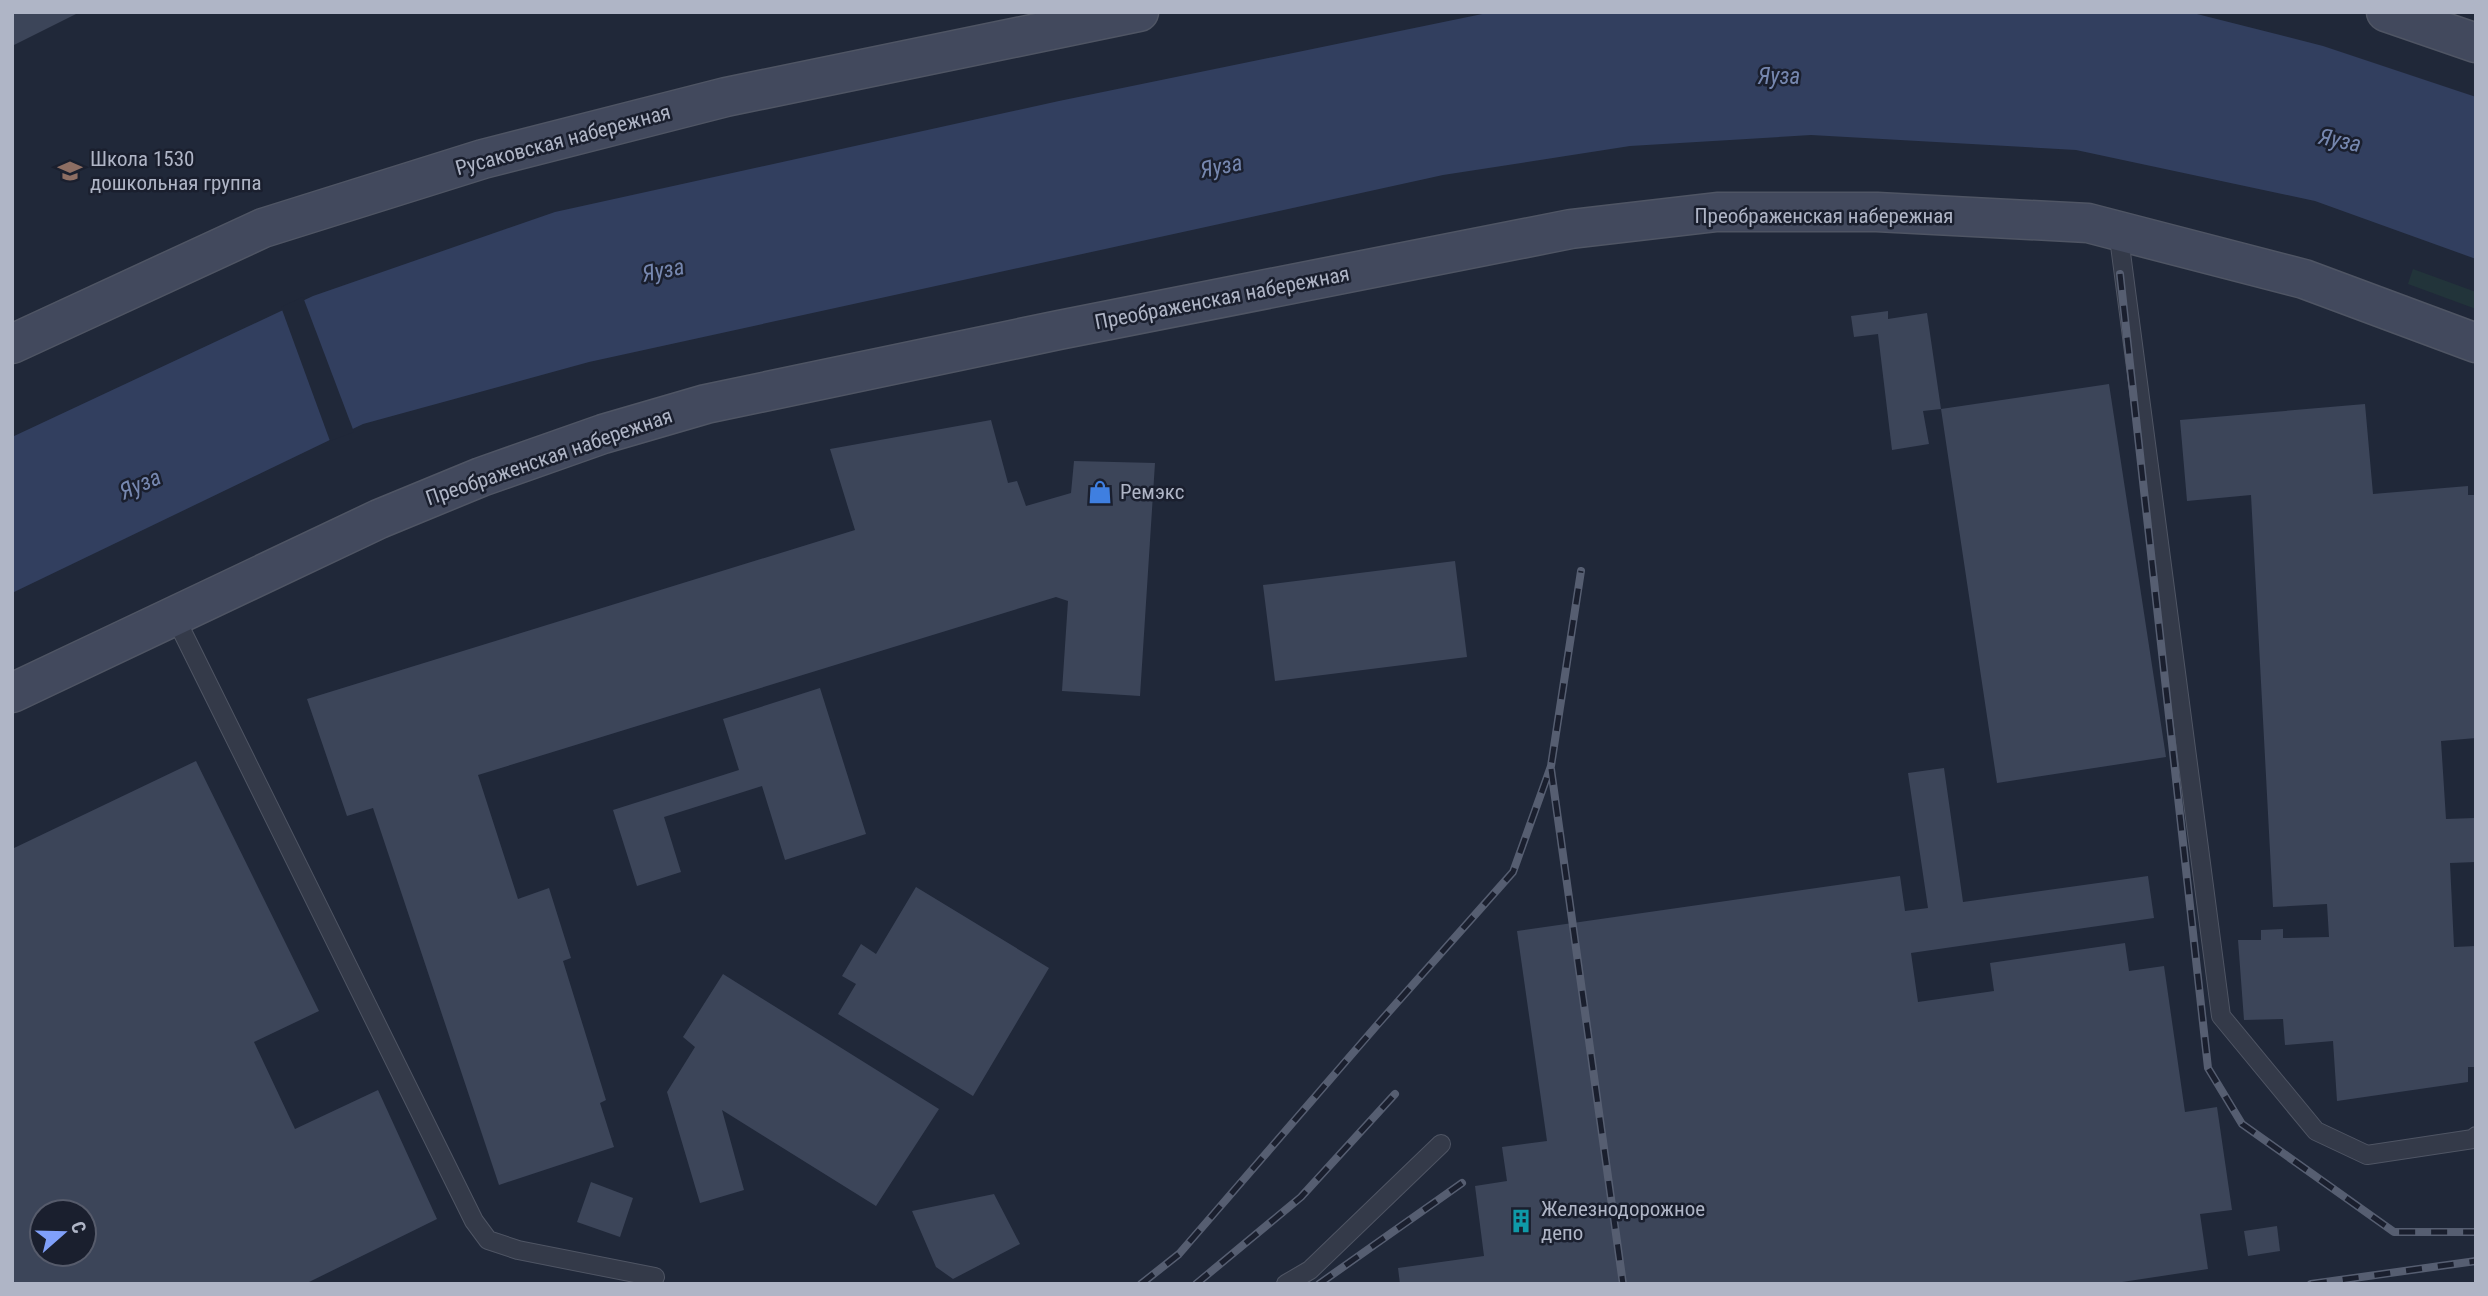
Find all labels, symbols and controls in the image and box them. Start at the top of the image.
water label: Яуза [1757,63,1800,90]
street label: Русаковская набережная [453,100,673,180]
water label: Яуза [2315,123,2363,158]
place label: Школа 1530 дошкольная группа [90,147,262,195]
water label: Яуза [1197,149,1245,184]
school or university icon: Школа 1530 дошкольная группа [56,157,84,185]
street label: Преображенская набережная [1695,204,1954,228]
water label: Яуза [639,253,687,288]
street label: Преображенская набережная [1093,262,1351,334]
street label: Преображенская набережная [423,403,675,511]
water label: Яуза [114,463,165,506]
shop icon: Ремэкс [1086,478,1114,506]
place label: Ремэкс [1120,480,1184,504]
place label: Железнодорожное депо [1541,1197,1705,1245]
north arrow [28,1198,98,1268]
building icon: Железнодорожное депо [1507,1207,1535,1235]
text: С [66,1218,91,1237]

